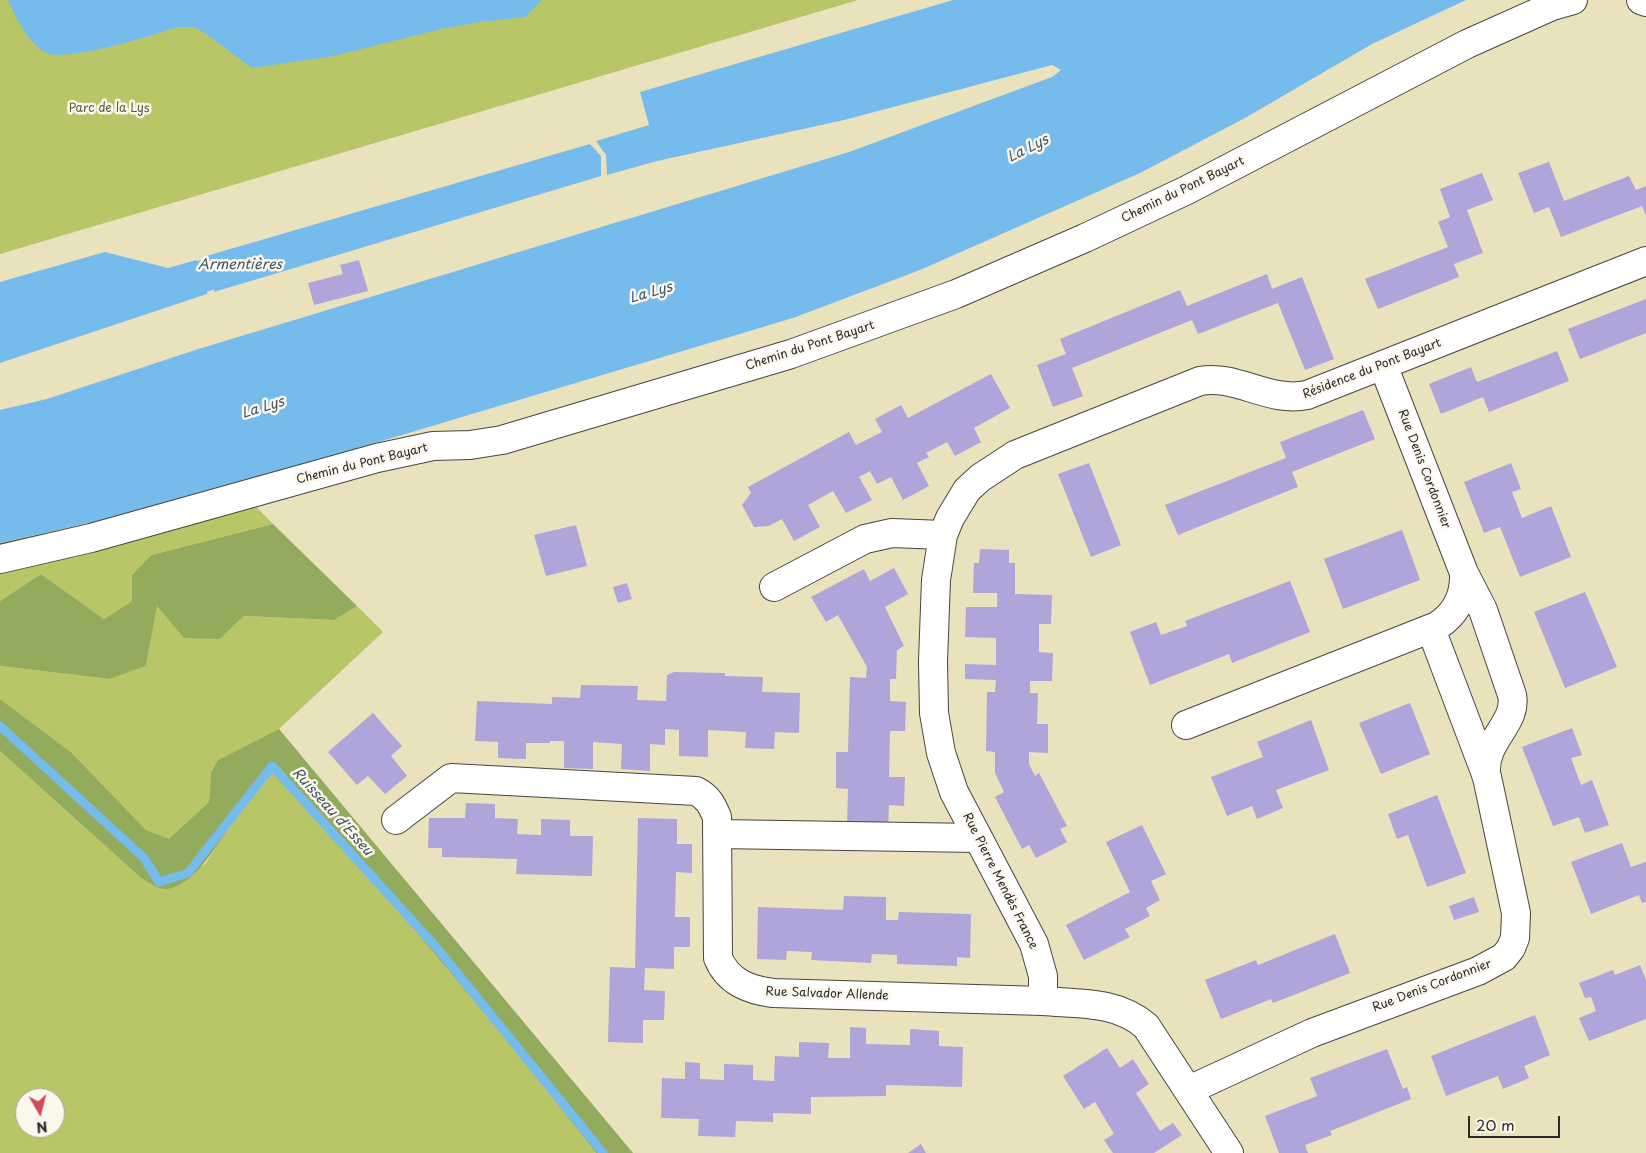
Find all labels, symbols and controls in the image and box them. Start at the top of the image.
park label: Parc de la Lys [69,102,149,116]
water label: La Lys [1005,132,1051,166]
street label: Chemin du Pont Bayart [1119,154,1247,226]
water label: Armentières [198,257,282,273]
water label: La Lys [628,279,674,307]
street label: Chemin du Pont Bayart [744,318,876,374]
street label: Résidence du Pont Bayart [1301,336,1443,402]
water label: La Lys [240,394,286,422]
street label: Rue Denis Cordonnier [1395,408,1453,530]
street label: Chemin du Pont Bayart [295,441,429,487]
water label: Ruisseau d'Esseu [288,765,376,859]
street label: Rue Pierre Mendès France [959,810,1041,952]
street label: Rue Denis Cordonnier [1371,957,1493,1015]
street label: Rue Salvador Allende [765,985,889,1003]
north arrow [15,1088,65,1138]
scale bar [1471,1106,1564,1138]
text: 20 m [1476,1113,1515,1136]
text: N [35,1116,49,1139]

